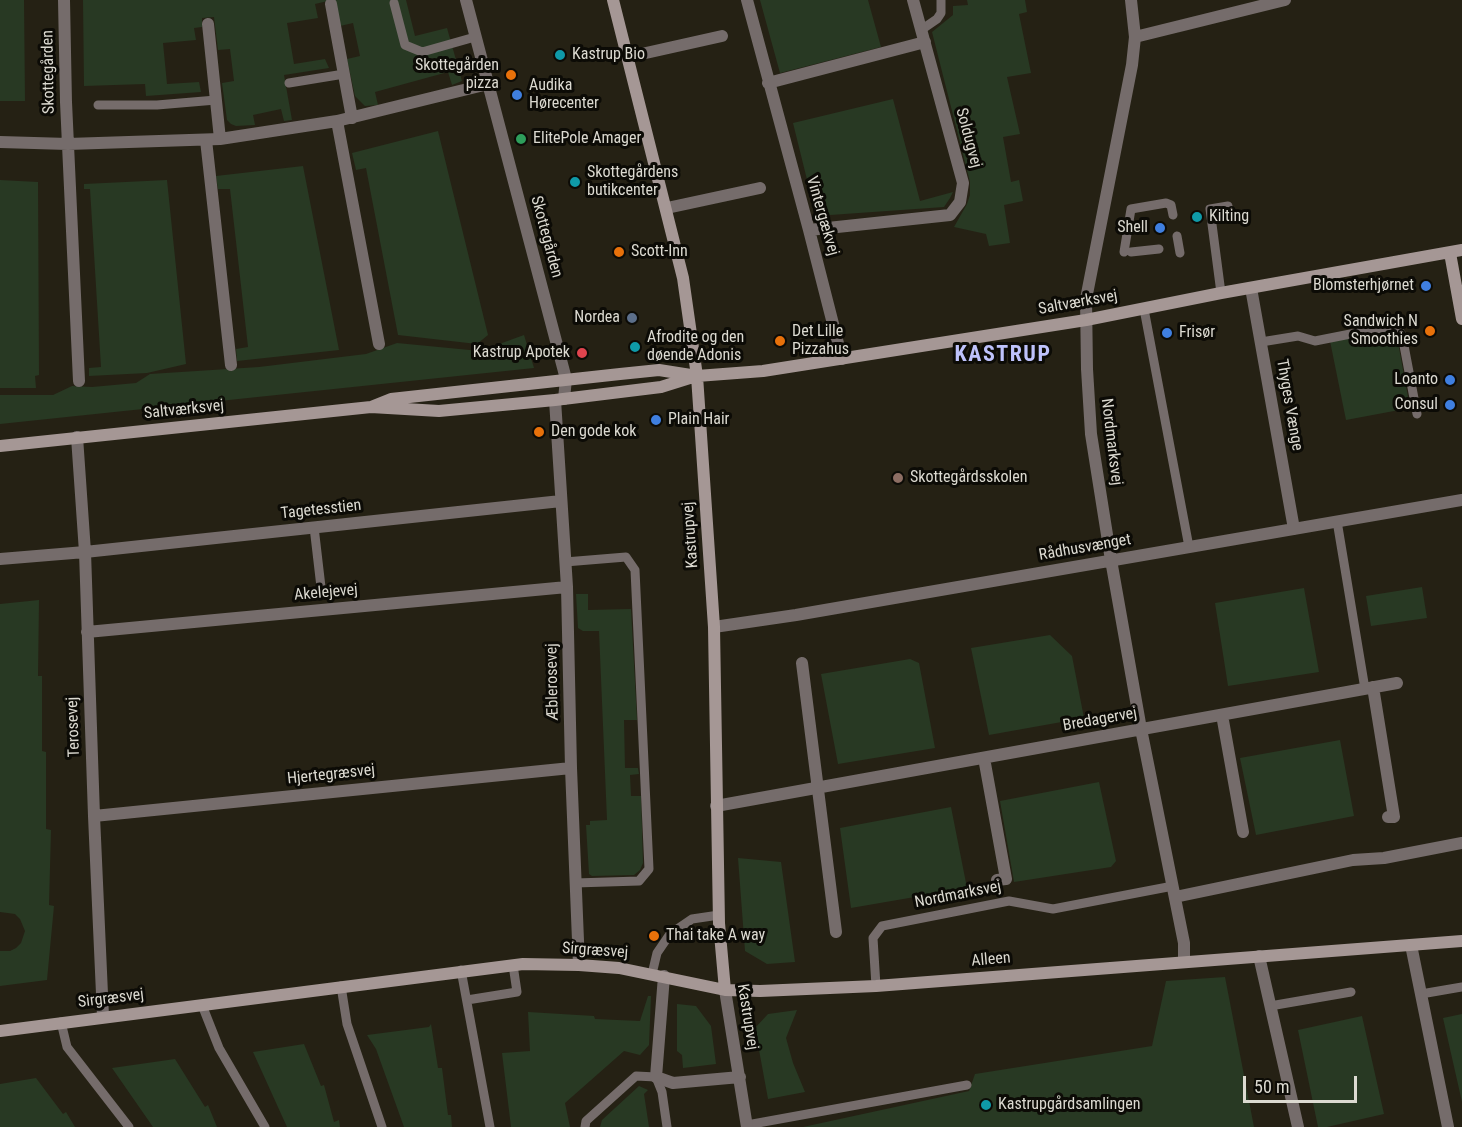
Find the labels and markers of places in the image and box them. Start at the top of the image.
place label: Kastrup Bio [572,45,645,65]
marker: Kastrup Bio [553,48,567,62]
place label: Skottegården pizza [415,56,499,94]
marker: Skottegården pizza [504,68,518,82]
place label: Audika Hørecenter [529,76,599,114]
marker: Audika Hørecenter [510,88,524,102]
place label: ElitePole Amager [533,129,641,149]
marker: ElitePole Amager [514,132,528,146]
place label: Skottegårdens butikcenter [587,163,678,201]
marker: Skottegårdens butikcenter [568,175,582,189]
place label: Kilting [1209,207,1249,227]
marker: Kilting [1190,210,1204,224]
place label: Shell [1117,218,1148,238]
marker: Shell [1153,221,1167,235]
place label: Scott-Inn [631,242,688,262]
marker: Scott-Inn [612,245,626,259]
place label: Blomsterhjørnet [1313,276,1414,296]
marker: Blomsterhjørnet [1419,279,1433,293]
place label: Nordea [574,308,620,328]
marker: Nordea [625,311,639,325]
place label: Sandwich N Smoothies [1344,312,1418,350]
place label: Det Lille Pizzahus [792,322,849,360]
place label: Frisør [1179,323,1215,343]
marker: Sandwich N Smoothies [1423,324,1437,338]
marker: Frisør [1160,326,1174,340]
place label: Afrodite og den døende Adonis [647,328,744,366]
marker: Det Lille Pizzahus [773,334,787,348]
marker: Afrodite og den døende Adonis [628,340,642,354]
place label: Kastrup Apotek [473,343,570,363]
marker: Kastrup Apotek [575,346,589,360]
place label: Loanto [1394,370,1438,390]
marker: Loanto [1443,373,1457,387]
place label: Consul [1394,395,1438,415]
marker: Consul [1443,398,1457,412]
place label: Plain Hair [668,410,729,430]
marker: Plain Hair [649,413,663,427]
place label: Den gode kok [551,422,637,442]
marker: Den gode kok [532,425,546,439]
place label: Skottegårdsskolen [910,468,1027,488]
marker: Skottegårdsskolen [891,471,905,485]
place label: Thai take A way [666,926,765,946]
marker: Thai take A way [647,929,661,943]
place label: Kastrupgårdsamlingen [998,1095,1140,1115]
marker: Kastrupgårdsamlingen [979,1098,993,1112]

